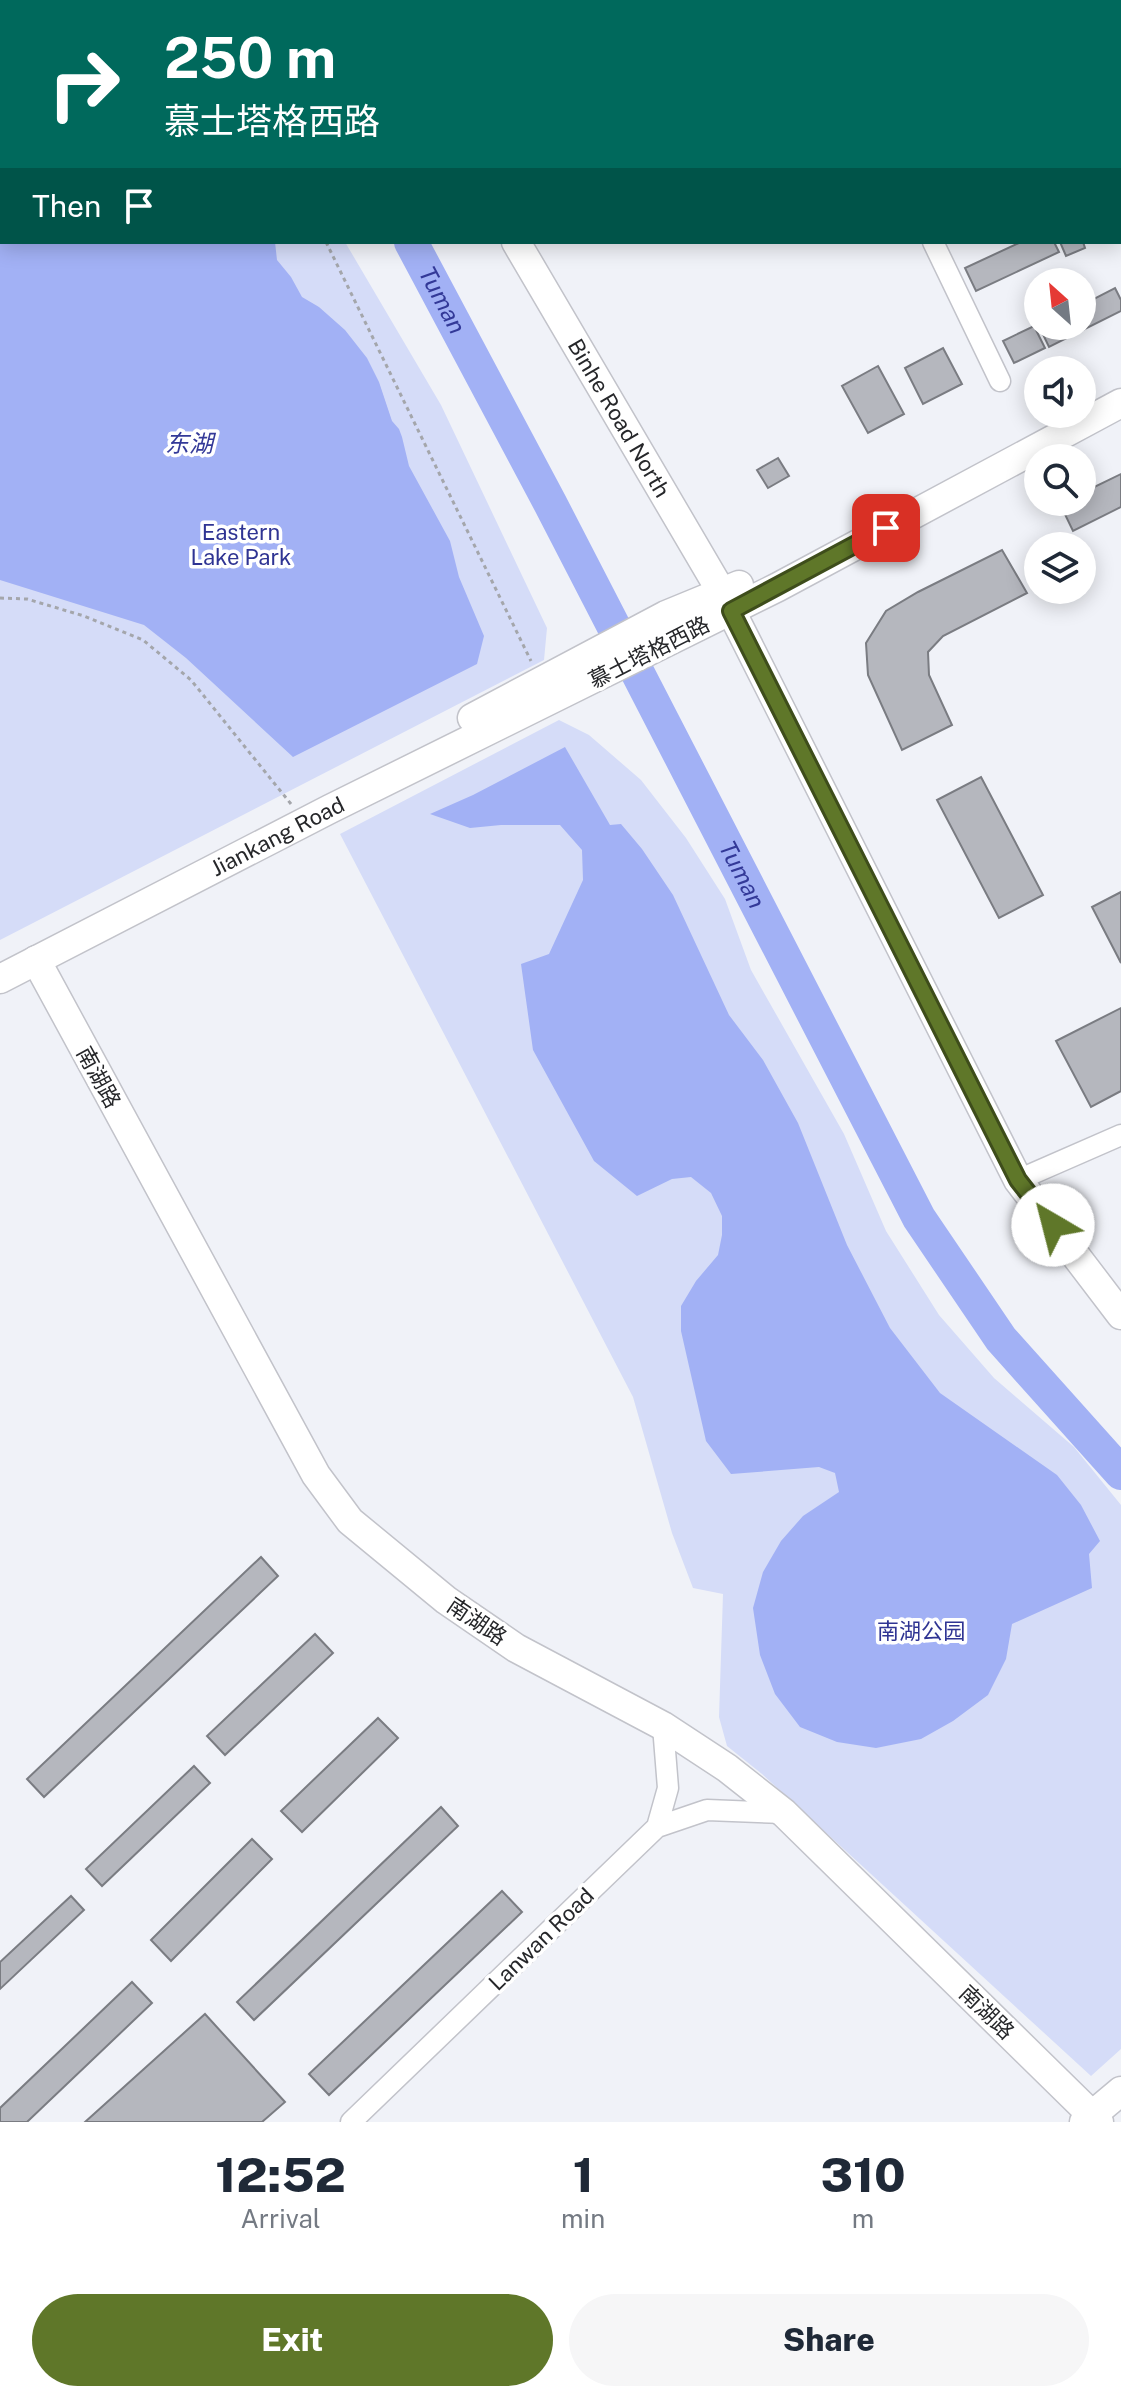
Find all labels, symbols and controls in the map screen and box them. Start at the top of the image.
text: 250 m [164,25,336,91]
icon: right [32,32,136,136]
text: 慕士塔格西路 [164,100,380,142]
icon: arrive [117,184,161,228]
text: Then [32,188,101,224]
water label: Tuman [414,261,472,338]
north arrow [1024,268,1096,340]
map controls [1024,268,1096,604]
street label: Binhe Road North [563,334,676,502]
button: sound [1024,356,1096,428]
water label: 东湖 [165,429,217,457]
button: search [1024,444,1096,516]
pin [852,494,920,562]
icon: arrive [864,506,908,550]
park label: Eastern Lake Park [191,519,291,570]
button: layers [1024,532,1096,604]
street label: 慕士塔格西路 [584,610,714,694]
street label: Jiankang Road [206,791,349,881]
water label: Tuman [714,836,772,913]
street label: 南湖路 [72,1042,126,1112]
position arrow [1011,1183,1095,1267]
street label: 南湖路 [442,1592,512,1650]
park label: 南湖公园 [877,1618,965,1644]
street label: Lanwan Road [483,1882,599,1996]
street label: 南湖路 [954,1980,1020,2044]
text: 12:52 [215,2146,346,2203]
text: 1 [573,2146,594,2203]
text: 310 [820,2146,906,2203]
text: Arrival [240,2203,321,2234]
text: min [561,2203,605,2234]
text: m [852,2203,874,2234]
button: Exit [32,2294,553,2386]
button: Share [569,2294,1089,2386]

